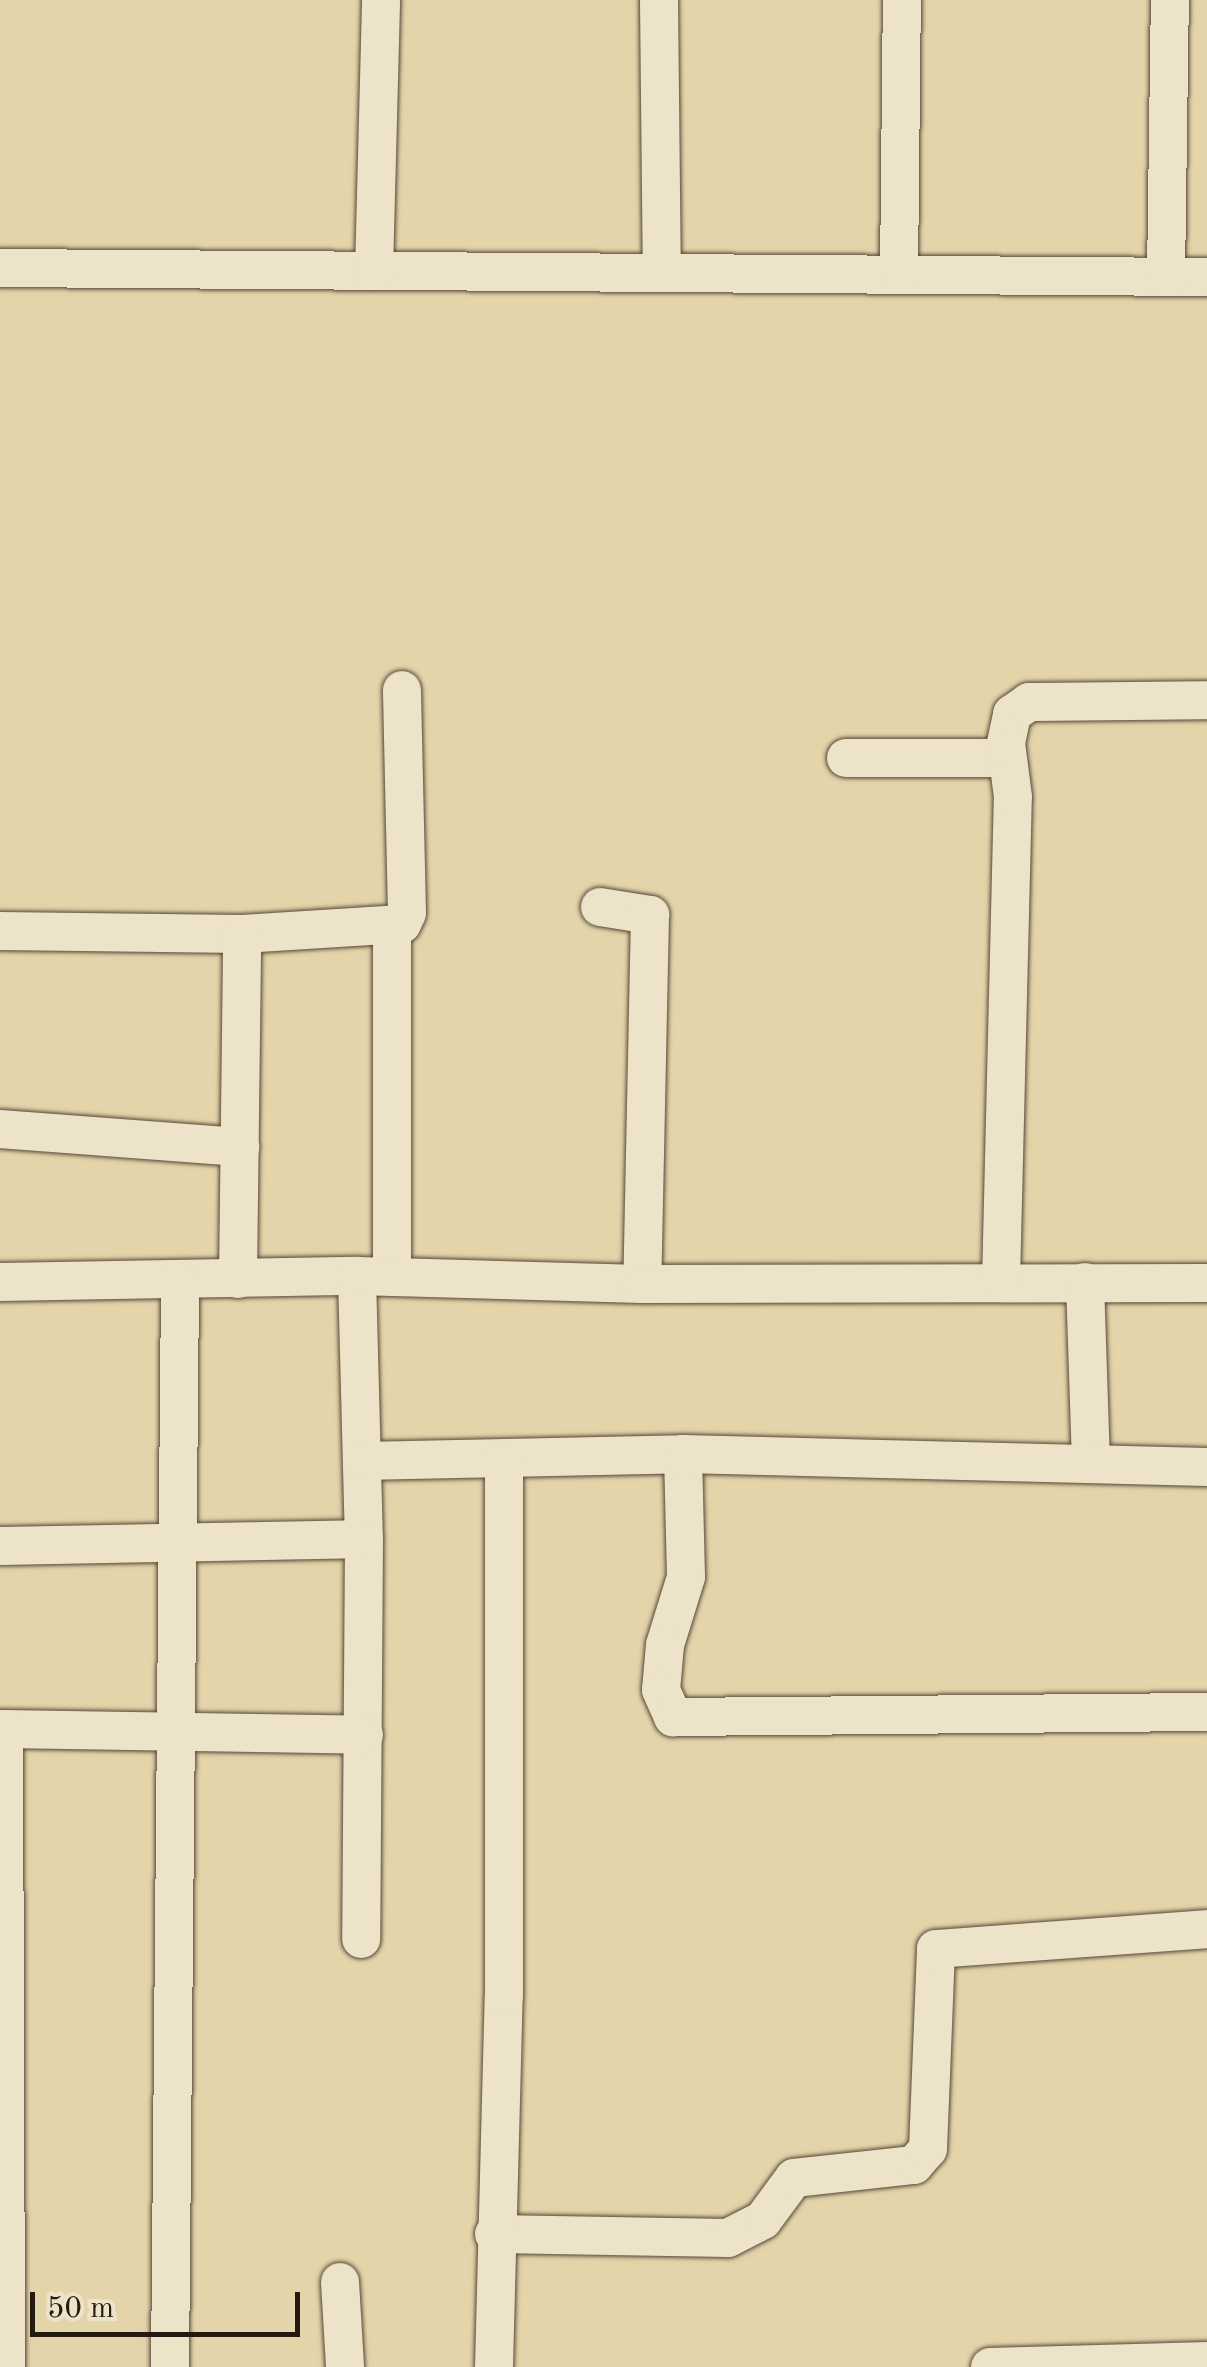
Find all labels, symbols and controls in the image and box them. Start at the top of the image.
scale bar [35,2272,305,2334]
text: 50 m [47,2294,114,2324]

